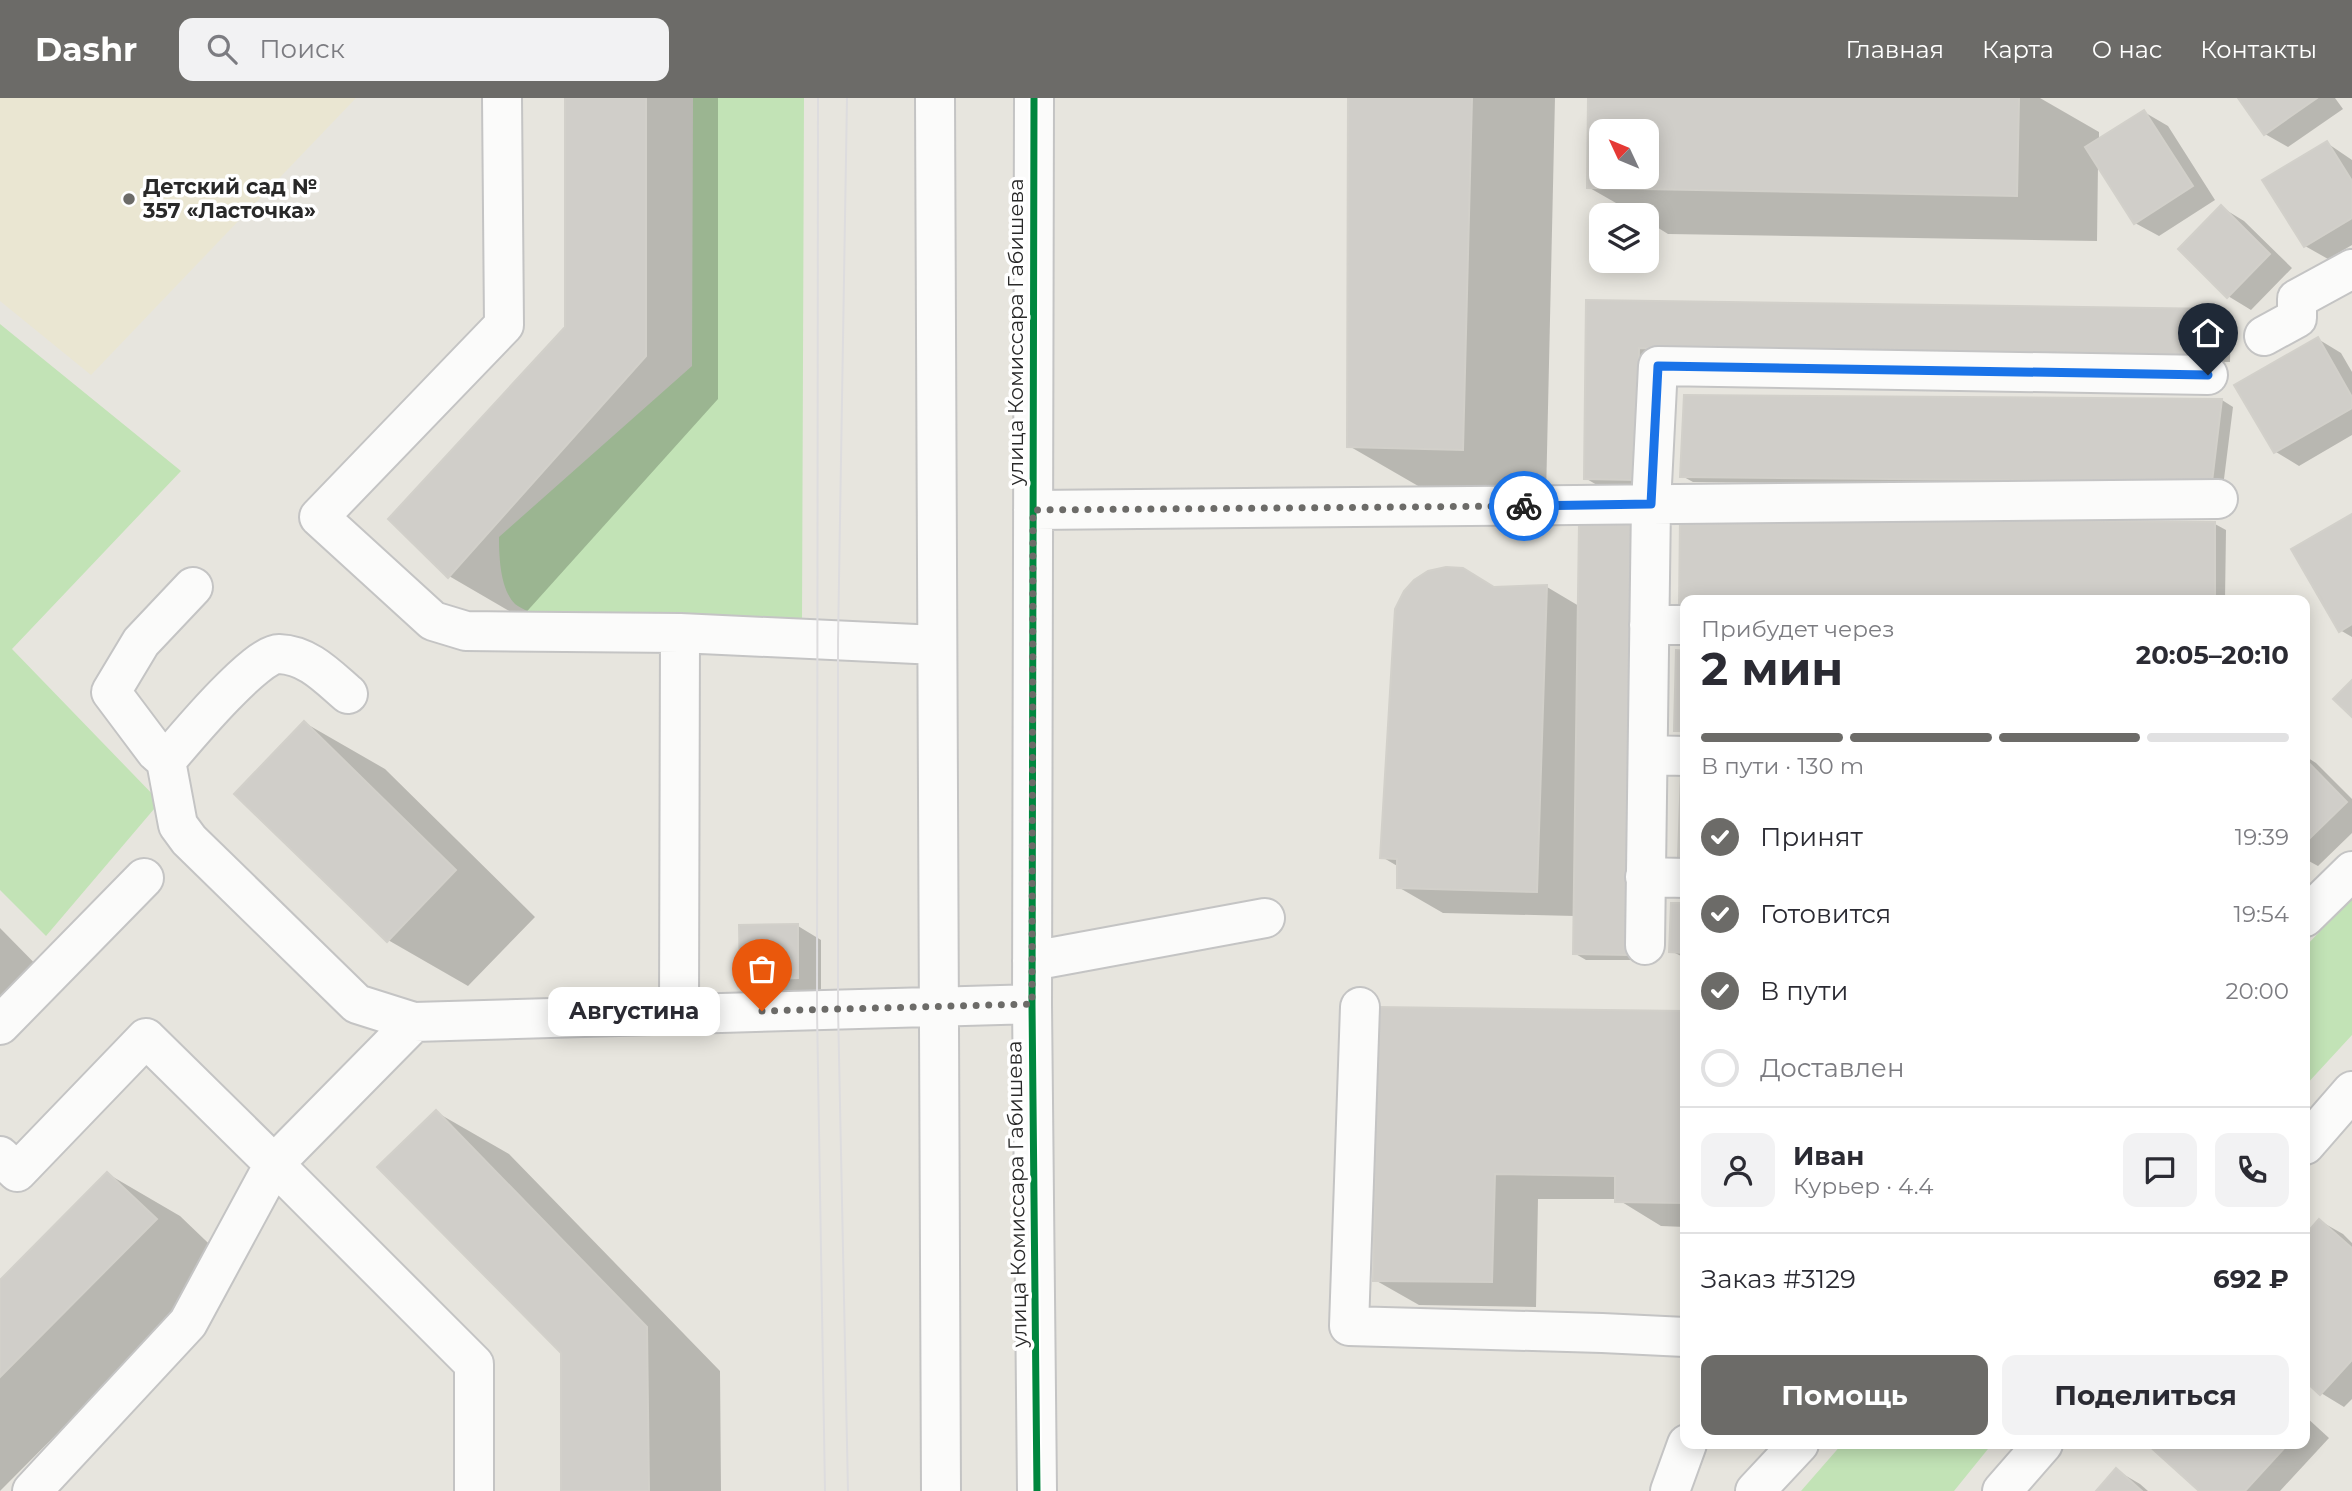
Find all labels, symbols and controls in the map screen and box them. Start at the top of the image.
search box [179,18,669,81]
text: Dashr [35,29,137,69]
icon: search [203,30,241,68]
text: Поиск [259,33,345,65]
text: Главная [1846,35,1944,64]
text: Карта [1982,35,2054,64]
text: О нас [2092,35,2162,64]
text: Контакты [2200,35,2317,64]
north arrow [1589,119,1659,189]
map controls [1589,119,1659,273]
place label: Детский сад № 357 «Ласточка» [142,174,317,223]
street label: улица Комиссара Габишева [1003,179,1028,486]
marker: Детский сад № 357 «Ласточка» [121,191,137,207]
button: layers [1589,203,1659,273]
pin [2178,303,2238,375]
icon: home [2189,314,2227,352]
courier [1489,471,1559,541]
icon: bike [1505,487,1543,525]
text: Прибудет через [1701,615,1895,643]
text: 20:05–20:10 [2136,639,2289,671]
text: 2 мин [1701,640,1843,697]
text: В пути · 130 m [1701,752,1864,780]
icon: check [1701,818,1739,856]
text: Принят [1760,821,1863,853]
text: 19:39 [2235,823,2289,851]
icon: check [1701,895,1739,933]
text: Готовится [1760,898,1891,930]
text: 19:54 [2234,900,2289,928]
pin [732,939,792,1011]
icon: bag [743,950,781,988]
icon: check [1701,972,1739,1010]
text: В пути [1760,975,1849,1007]
text: 20:00 [2225,977,2289,1005]
callout: Августина [548,986,720,1035]
text: Августина [569,997,699,1025]
street label: улица Комиссара Габишева [1001,1040,1032,1349]
text: Доставлен [1760,1052,1905,1084]
button: person [1701,1133,1775,1207]
button: chat [2123,1133,2197,1207]
button: phone [2215,1133,2289,1207]
text: Иван [1793,1140,1864,1172]
text: Курьер · 4.4 [1793,1172,1933,1200]
text: Заказ #3129 [1701,1263,1856,1295]
text: 692 ₽ [2213,1263,2289,1295]
button: Помощь [1701,1355,1988,1435]
button: Поделиться [2002,1355,2289,1435]

